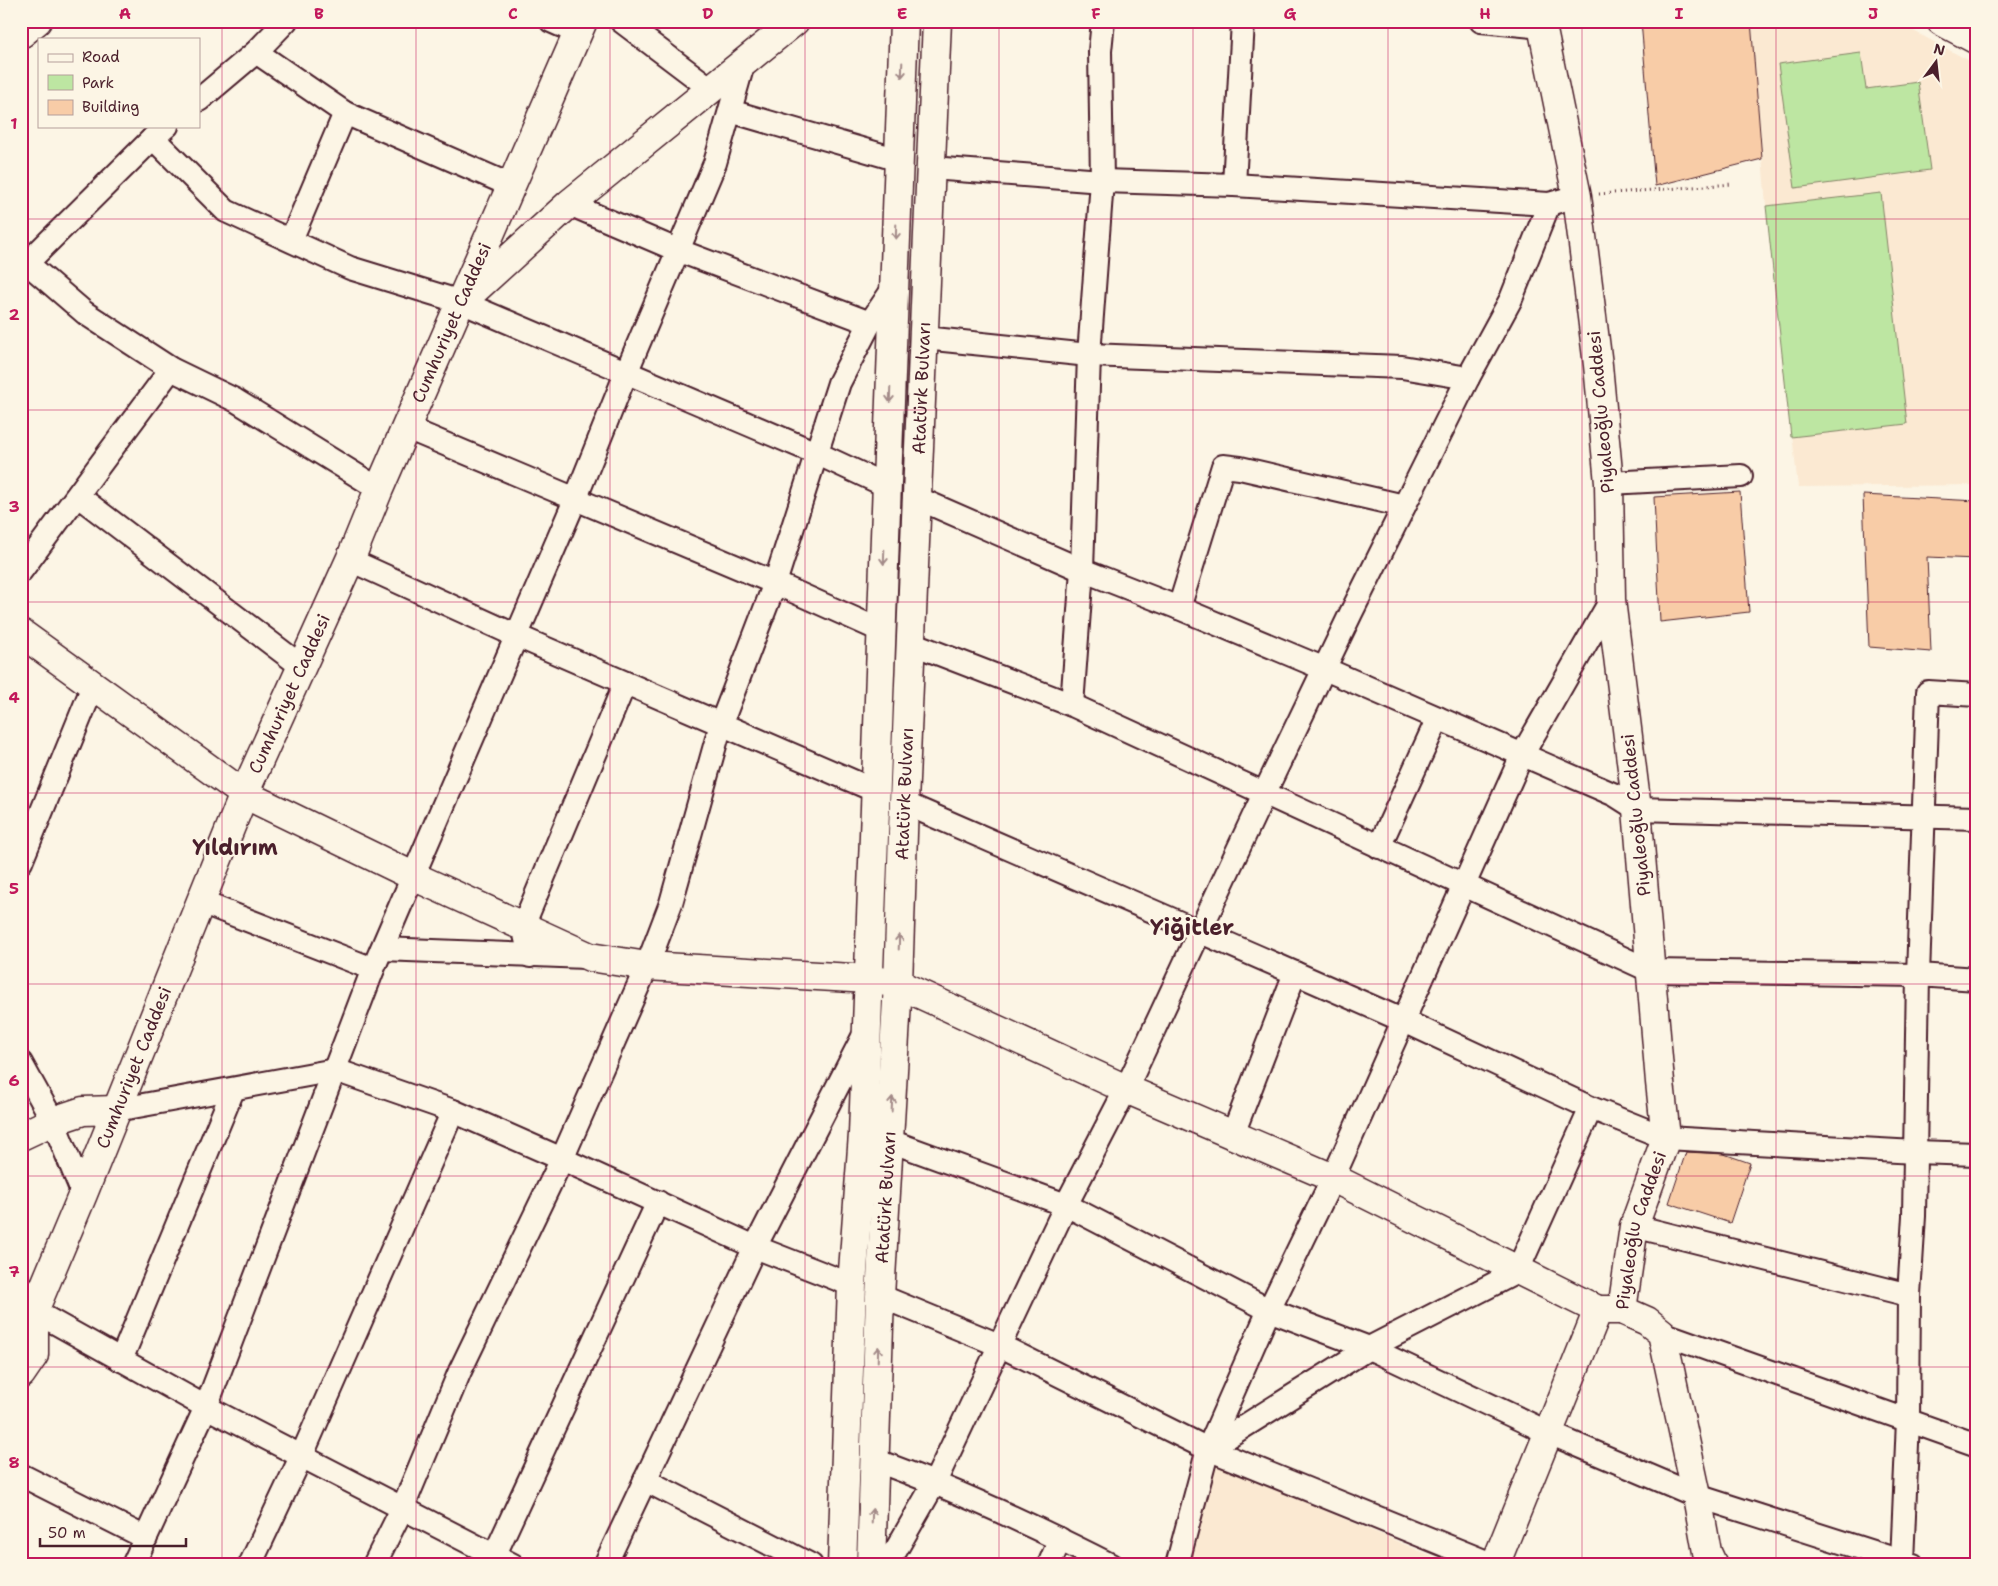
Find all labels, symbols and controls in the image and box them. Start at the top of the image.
text: A [119,3,131,24]
text: B [314,3,324,24]
text: C [508,3,518,24]
text: D [702,3,714,24]
text: E [897,3,907,24]
text: F [1091,3,1101,24]
text: G [1284,3,1297,24]
text: H [1479,3,1491,24]
text: I [1675,3,1684,24]
text: J [1868,3,1878,24]
legend [38,38,200,128]
north arrow [1910,38,1960,88]
text: N [1932,39,1947,60]
text: Road [82,47,120,67]
one-way arrow [897,62,907,78]
text: Park [82,73,114,93]
text: Building [82,97,139,117]
text: 1 [10,113,18,134]
one-way arrow [892,224,901,240]
street label: Cumhuriyet Caddesi [406,239,497,407]
text: 2 [8,304,20,325]
street label: Atatürk Bulvarı [907,321,936,455]
street label: Piyaleoğlu Caddesi [1582,330,1620,494]
one-way arrow [886,386,895,402]
text: 3 [8,496,20,517]
one-way arrow [880,549,889,565]
street label: Cumhuriyet Caddesi [243,610,336,777]
text: 4 [8,687,20,708]
street label: Atatürk Bulvarı [890,727,919,861]
street label: Piyaleoğlu Caddesi [1616,733,1656,897]
district label: Yıldırım [192,833,278,862]
text: 5 [9,878,19,899]
district label: Yiğitler [1150,913,1234,942]
one-way arrow [895,934,904,950]
street label: Cumhuriyet Caddesi [90,983,177,1152]
text: 6 [8,1070,20,1091]
one-way arrow [887,1096,896,1112]
street label: Atatürk Bulvarı [870,1130,902,1264]
street label: Piyaleoğlu Caddesi [1610,1148,1672,1311]
text: 7 [8,1261,20,1282]
one-way arrow [873,1346,883,1362]
text: 8 [8,1452,20,1473]
one-way arrow [868,1508,877,1524]
scale bar [40,1516,186,1548]
text: 50 m [48,1523,86,1543]

